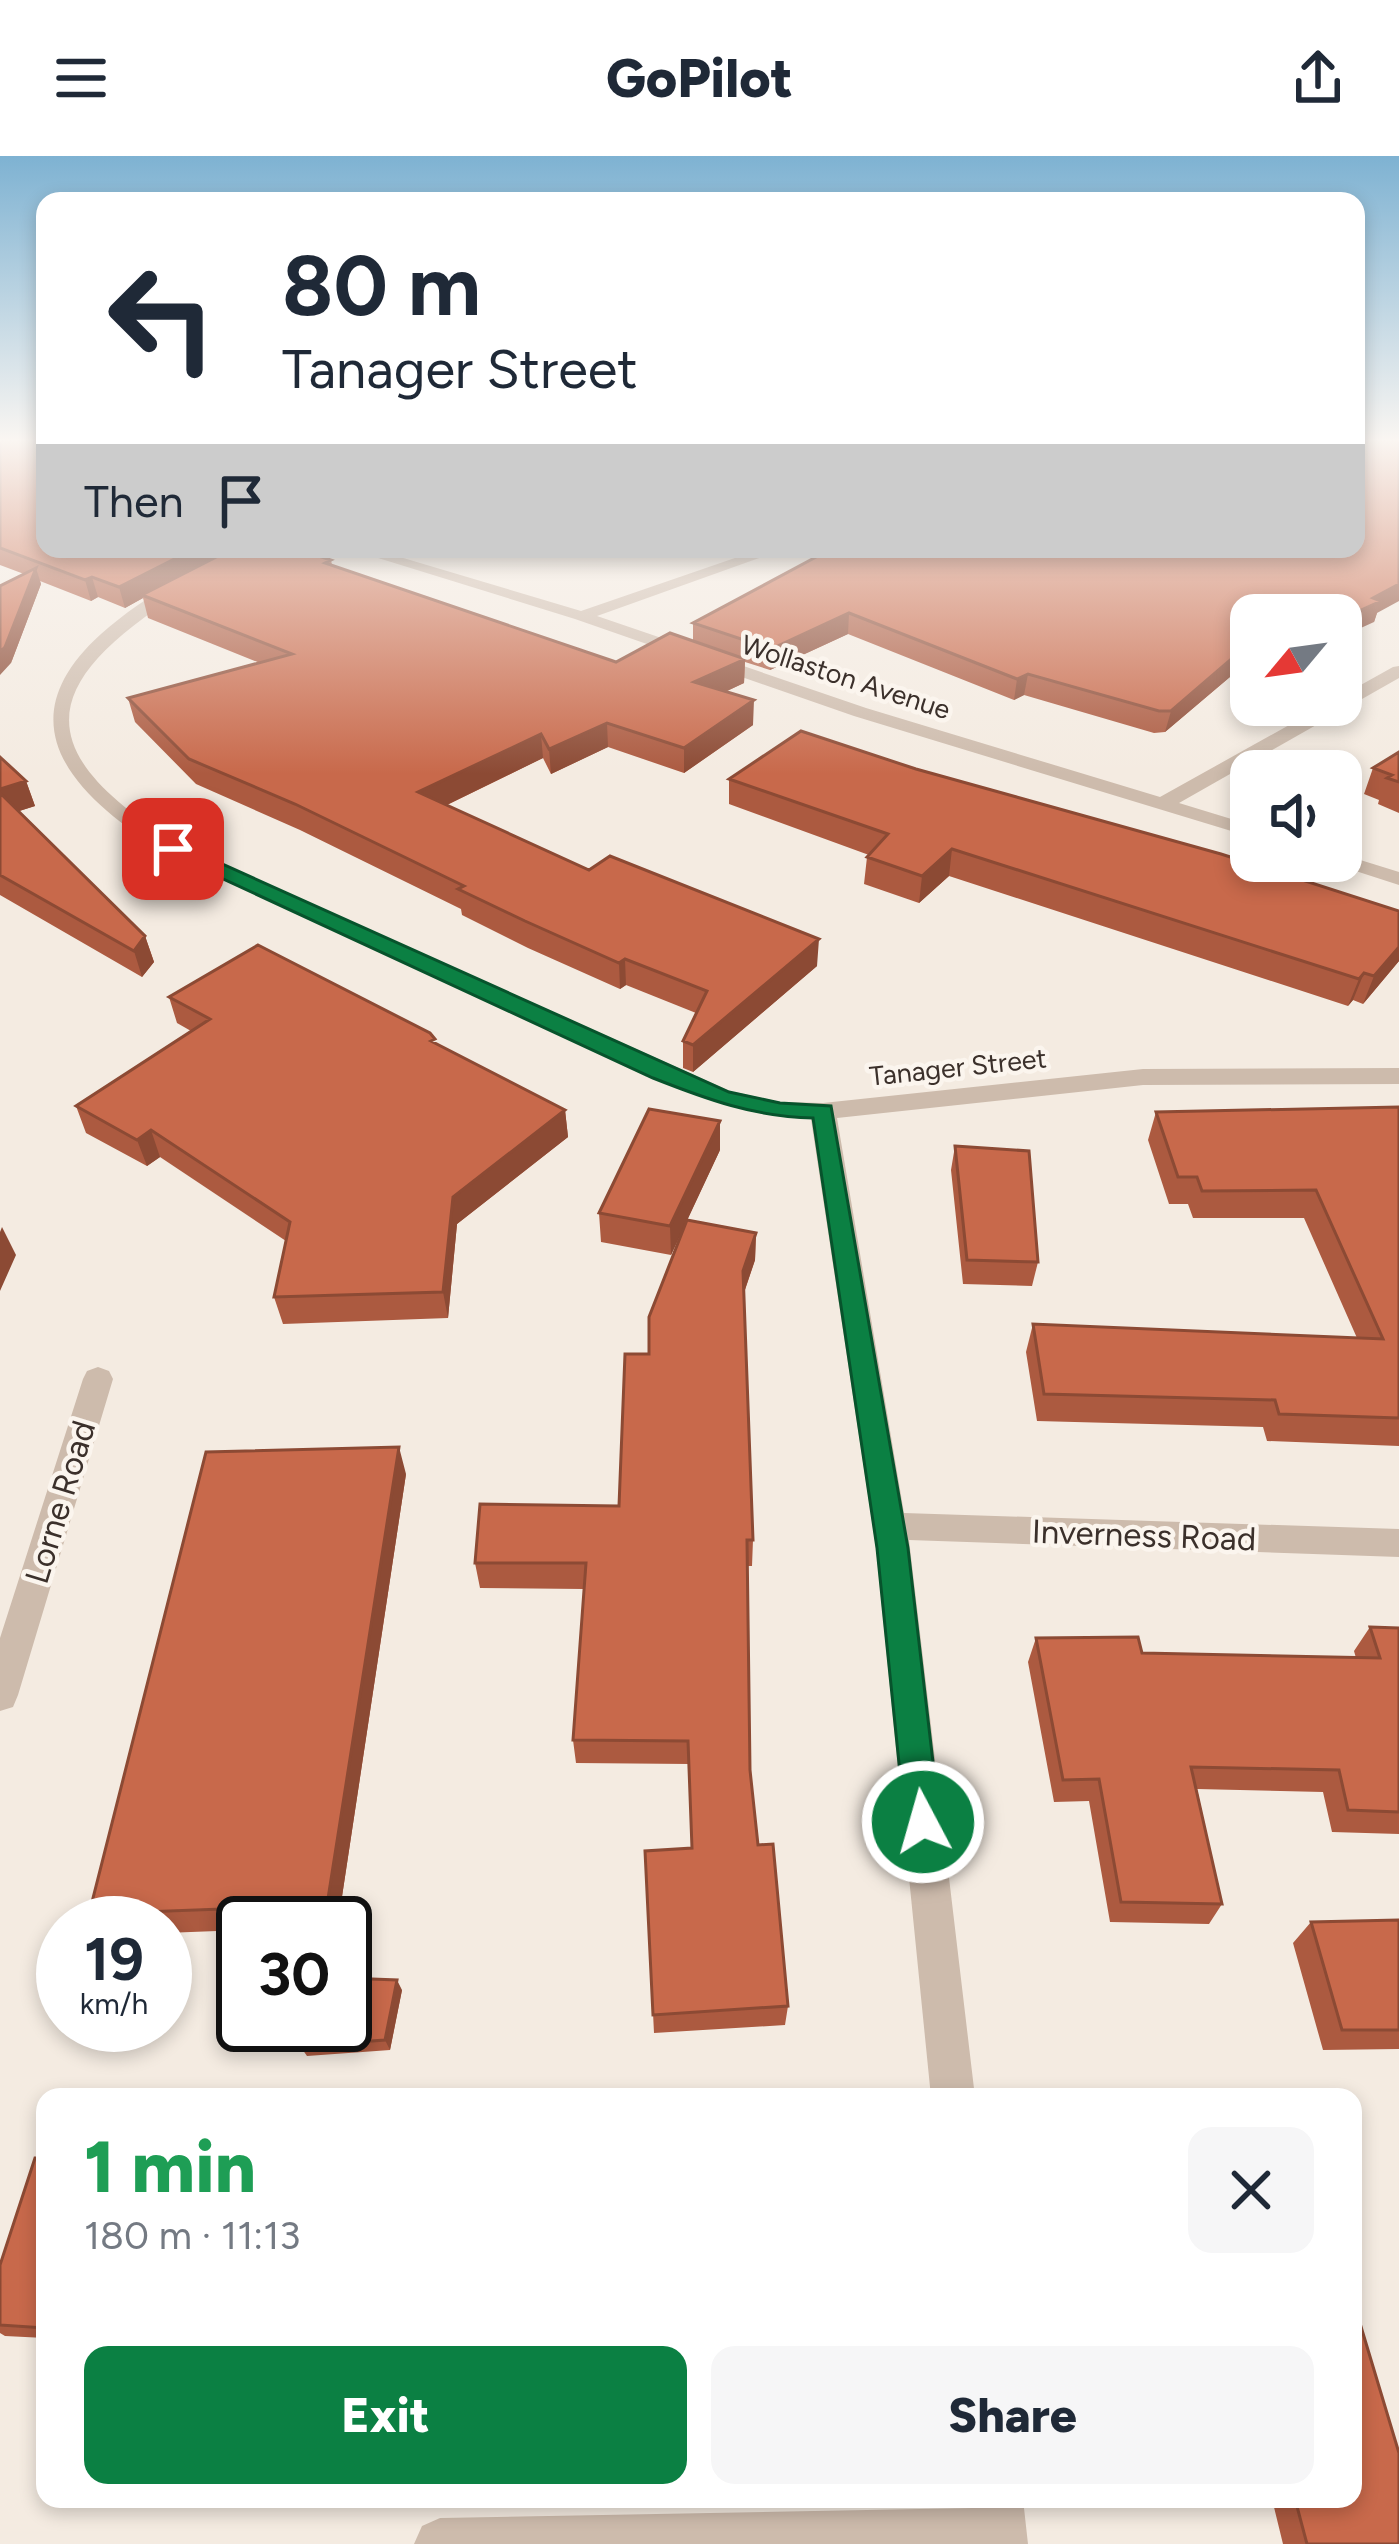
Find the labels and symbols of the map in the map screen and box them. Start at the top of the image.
north arrow [1230,594,1362,726]
street label: Wollaston Avenue [737,628,955,726]
pin [122,798,224,900]
street label: Tanager Street [868,1041,1048,1093]
street label: Lorne Road [17,1416,103,1588]
street label: Inverness Road [1031,1512,1257,1558]
position arrow [860,1759,986,1885]
speed limit sign: 30 [216,1896,372,2052]

